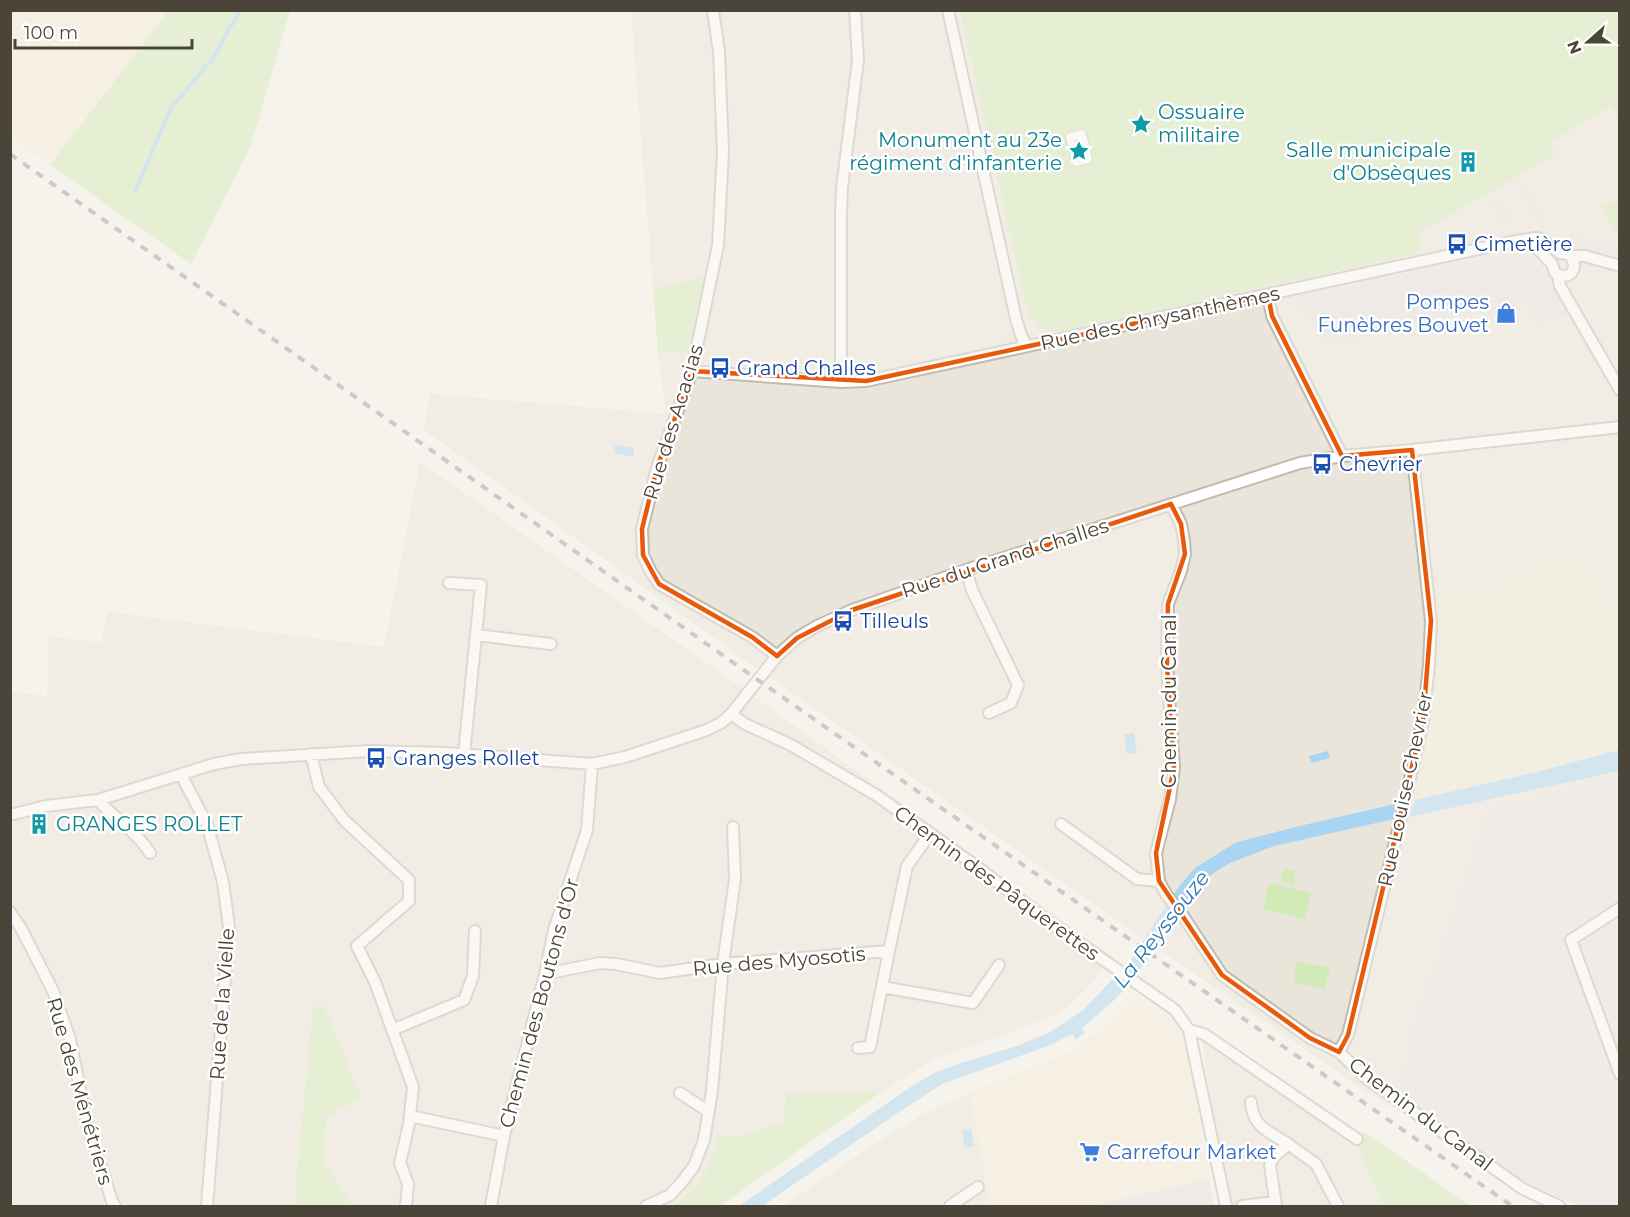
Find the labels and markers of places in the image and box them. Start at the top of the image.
place label: Ossuaire militaire [1158,100,1245,147]
place icon: Ossuaire militaire [1129,112,1153,136]
place label: Monument au 23e régiment d'infanterie [849,128,1062,175]
place label: Salle municipale d'Obsèques [1286,138,1451,185]
place icon: Monument au 23e régiment d'infanterie [1067,139,1091,163]
building icon: Salle municipale d'Obsèques [1456,150,1480,174]
bus stop icon: Cimetière [1445,232,1469,256]
place label: Cimetière [1474,232,1572,256]
place label: Pompes Funèbres Bouvet [1317,290,1489,337]
shop icon: Pompes Funèbres Bouvet [1494,301,1518,325]
bus stop icon: Grand Challes [708,356,732,380]
place label: Grand Challes [737,356,876,380]
bus stop icon: Chevrier [1310,452,1334,476]
place label: Chevrier [1339,452,1423,476]
bus stop icon: Tilleuls [831,609,855,633]
place label: Tilleuls [860,609,929,633]
bus stop icon: Granges Rollet [364,746,388,770]
place label: Granges Rollet [393,746,540,770]
building icon: GRANGES ROLLET [27,812,51,836]
place label: GRANGES ROLLET [56,812,243,836]
supermarket icon: Carrefour Market [1078,1140,1102,1164]
place label: Carrefour Market [1107,1140,1277,1164]

